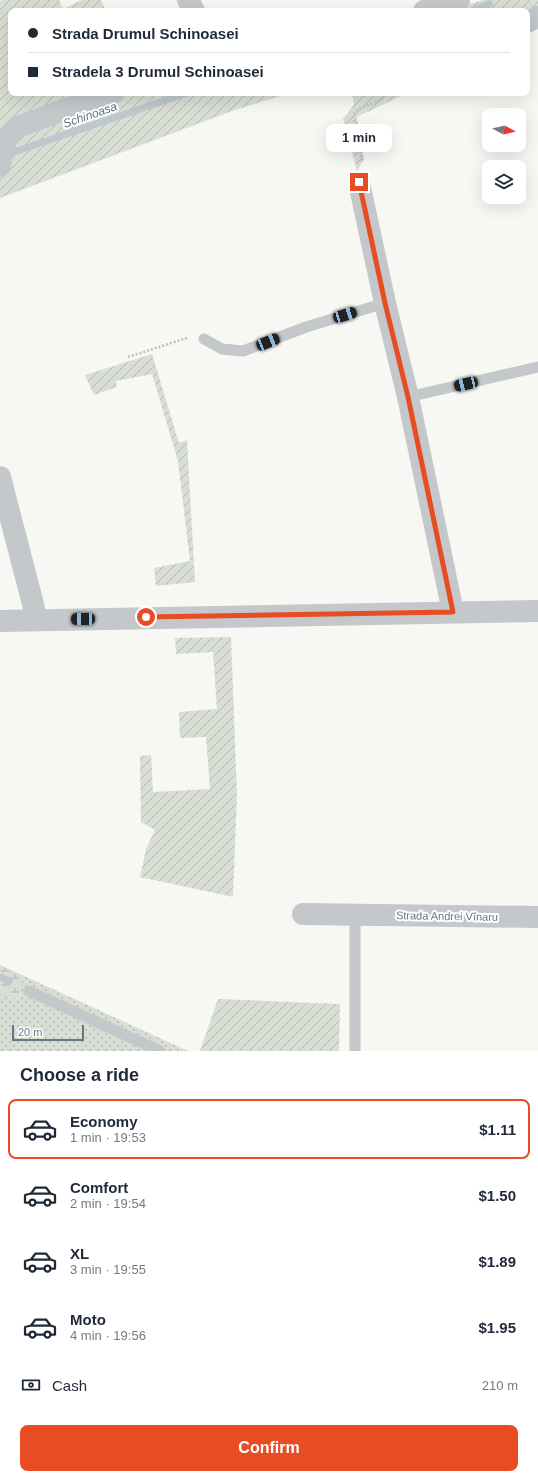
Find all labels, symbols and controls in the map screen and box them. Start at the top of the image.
text: Strada Drumul Schinoasei [52,25,239,42]
text: Stradela 3 Drumul Schinoasei [52,63,264,80]
water label: Schinoasa [61,99,119,131]
north arrow [482,108,526,152]
map controls [482,108,526,204]
callout: 1 min [326,124,392,152]
text: 1 min [342,130,376,145]
button: layers [482,160,526,204]
route end [350,173,368,191]
car [332,306,358,324]
car [255,332,281,352]
car [453,375,479,393]
route start [137,608,155,626]
car [71,613,95,625]
street label: Strada Andrei Vînaru [396,909,498,923]
scale bar [12,1023,84,1042]
text: 20 m [18,1026,42,1038]
text: Choose a ride [20,1065,139,1085]
icon: car [22,1111,58,1147]
text: Economy [70,1113,138,1130]
text: $1.11 [479,1121,516,1138]
text: 1 min · 19:53 [70,1130,146,1145]
icon: car [22,1177,58,1213]
text: Comfort [70,1179,128,1196]
text: $1.50 [478,1187,516,1204]
text: 2 min · 19:54 [70,1196,146,1211]
icon: car [22,1243,58,1279]
text: XL [70,1245,89,1262]
text: $1.89 [478,1253,516,1270]
text: 3 min · 19:55 [70,1262,146,1277]
icon: car [22,1309,58,1345]
text: Moto [70,1311,106,1328]
text: $1.95 [478,1319,516,1336]
text: 4 min · 19:56 [70,1328,146,1343]
icon: cash [20,1374,42,1396]
text: Cash [52,1377,87,1394]
text: 210 m [482,1378,518,1393]
button: Confirm [20,1425,518,1471]

